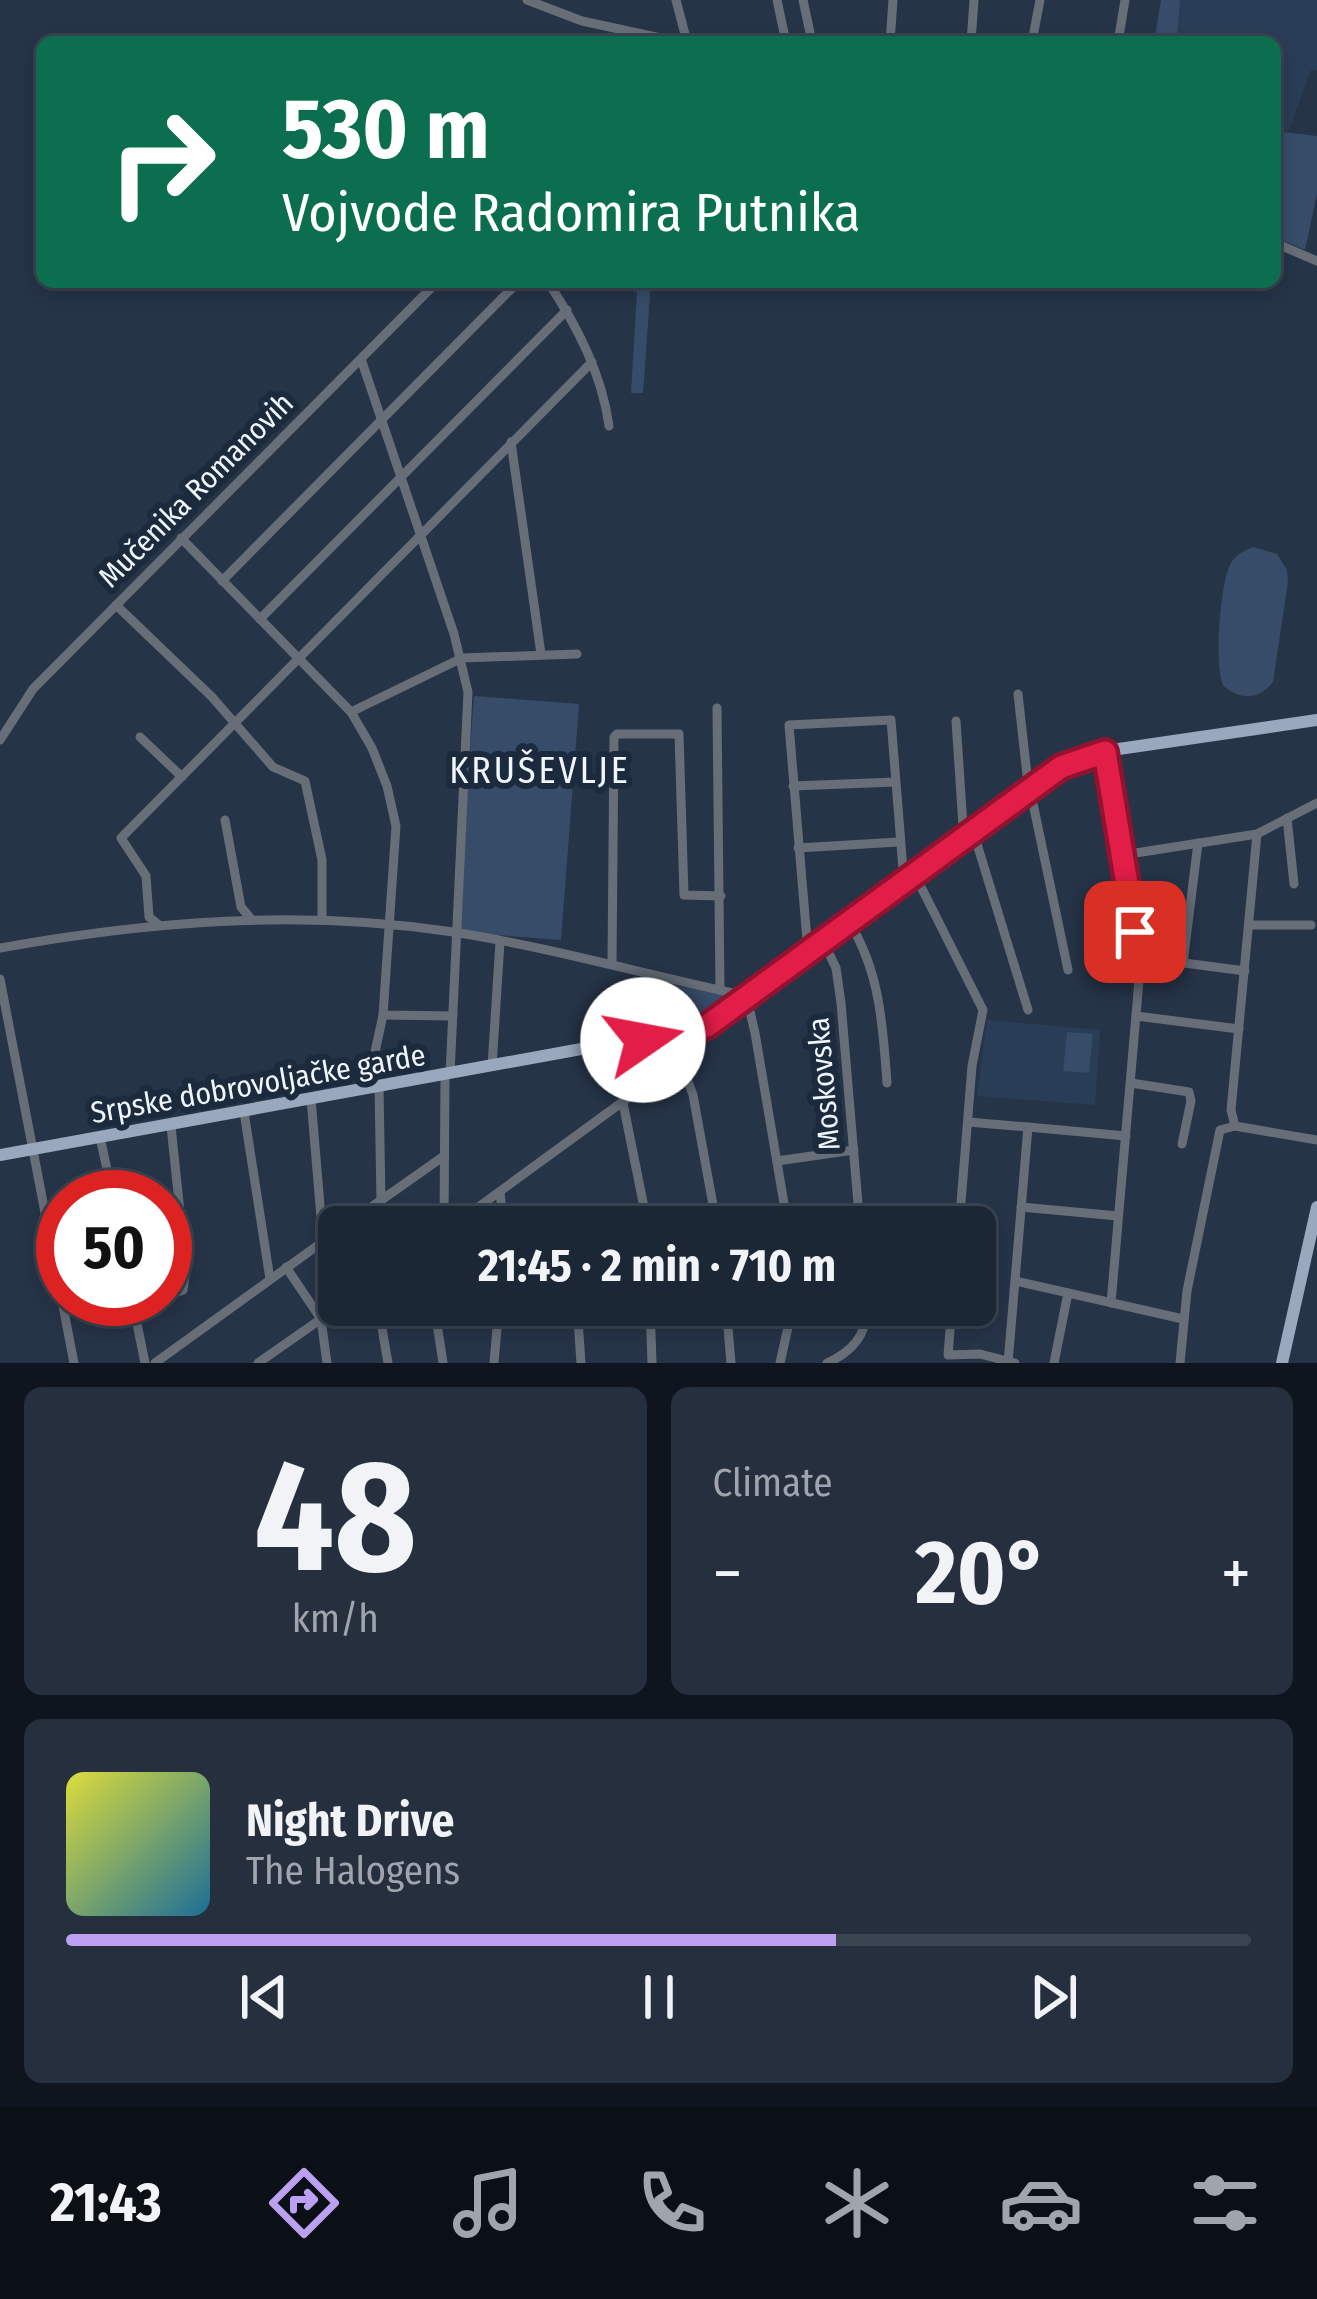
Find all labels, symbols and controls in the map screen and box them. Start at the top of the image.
text: 530 m [282,79,490,180]
icon: right [84,84,240,240]
text: Vojvode Radomira Putnika [282,181,861,245]
street label: Mučenika Romanovih [91,385,301,595]
district label: KRUŠEVLJE [449,748,631,793]
pin [1084,881,1186,983]
icon: arrive [1102,899,1168,965]
position arrow [580,977,706,1103]
street label: Moskovska [800,1016,848,1152]
street label: Srpske dobrovoljačke garde [88,1037,428,1131]
speed limit sign: 50 [36,1170,192,1326]
text: 21:45 · 2 min · 710 m [478,1239,836,1293]
text: 48 [254,1424,417,1611]
text: Climate [713,1460,833,1506]
text: 20° [915,1519,1048,1627]
text: − [713,1534,742,1613]
text: + [1221,1534,1251,1613]
text: km/h [292,1596,379,1642]
text: Night Drive [246,1794,454,1848]
text: The Halogens [246,1848,460,1894]
icon: previous [231,1964,297,2030]
icon: pause [626,1964,692,2030]
icon: next [1021,1964,1087,2030]
icon: directions [262,2161,346,2245]
icon: music [446,2161,530,2245]
icon: phone [630,2161,714,2245]
icon: climate [815,2161,899,2245]
icon: car [999,2161,1083,2245]
icon: filters [1183,2161,1267,2245]
text: 21:43 [50,2171,162,2235]

